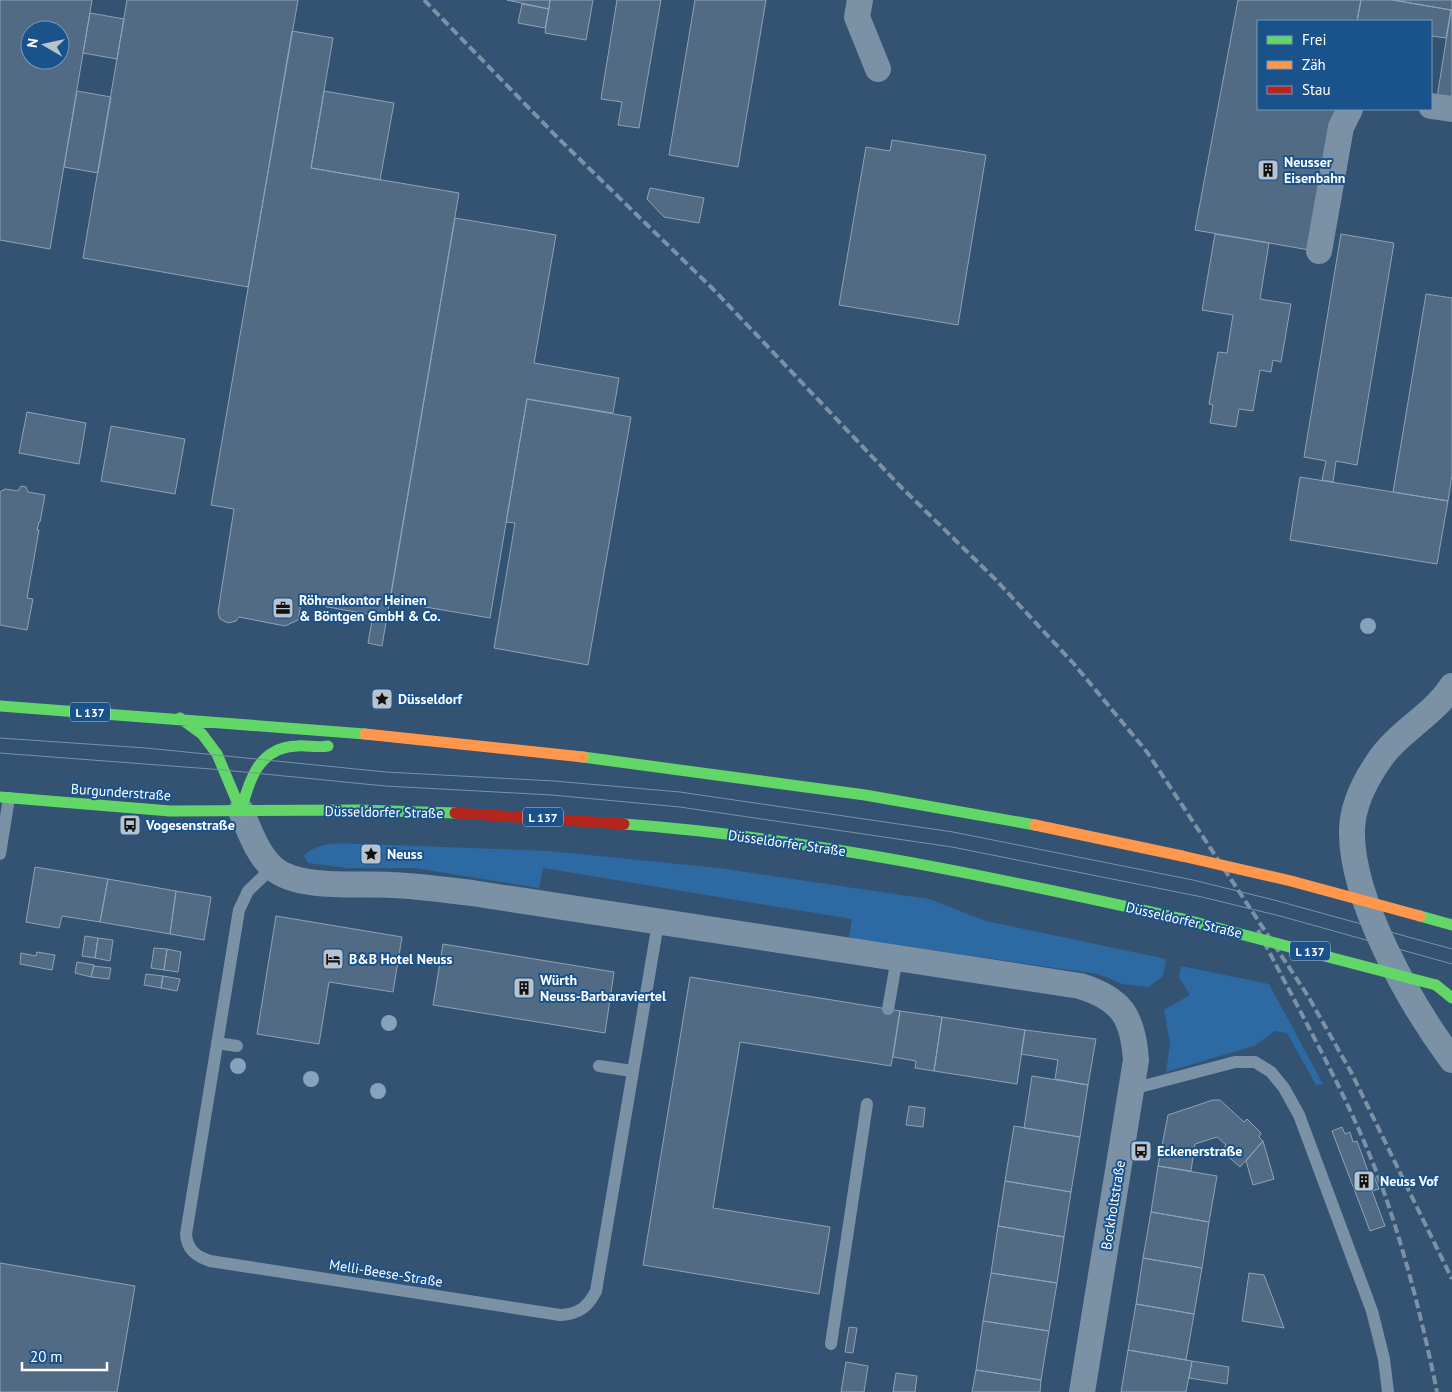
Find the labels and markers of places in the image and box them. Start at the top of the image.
place label: Neusser Eisenbahn [1284,153,1345,187]
building icon: Neusser Eisenbahn [1256,158,1280,182]
place label: Röhrenkontor Heinen & Böntgen GmbH & Co. [299,591,441,625]
office icon: Röhrenkontor Heinen & Böntgen GmbH & Co. [271,596,295,620]
place icon: Düsseldorf [370,687,394,711]
place label: Düsseldorf [398,690,464,708]
bus stop icon: Vogesenstraße [118,813,142,837]
place label: Vogesenstraße [145,816,235,834]
place icon: Neuss [359,842,383,866]
place label: Neuss [387,845,423,863]
hotel icon: B&B Hotel Neuss [321,947,345,971]
place label: B&B Hotel Neuss [349,950,452,968]
place label: Würth Neuss-Barbaraviertel [540,971,667,1005]
building icon: Würth Neuss-Barbaraviertel [512,976,536,1000]
bus stop icon: Eckenerstraße [1129,1139,1153,1163]
place label: Eckenerstraße [1157,1142,1242,1160]
building icon: Neuss Vof [1352,1169,1376,1193]
place label: Neuss Vof [1380,1172,1440,1190]

